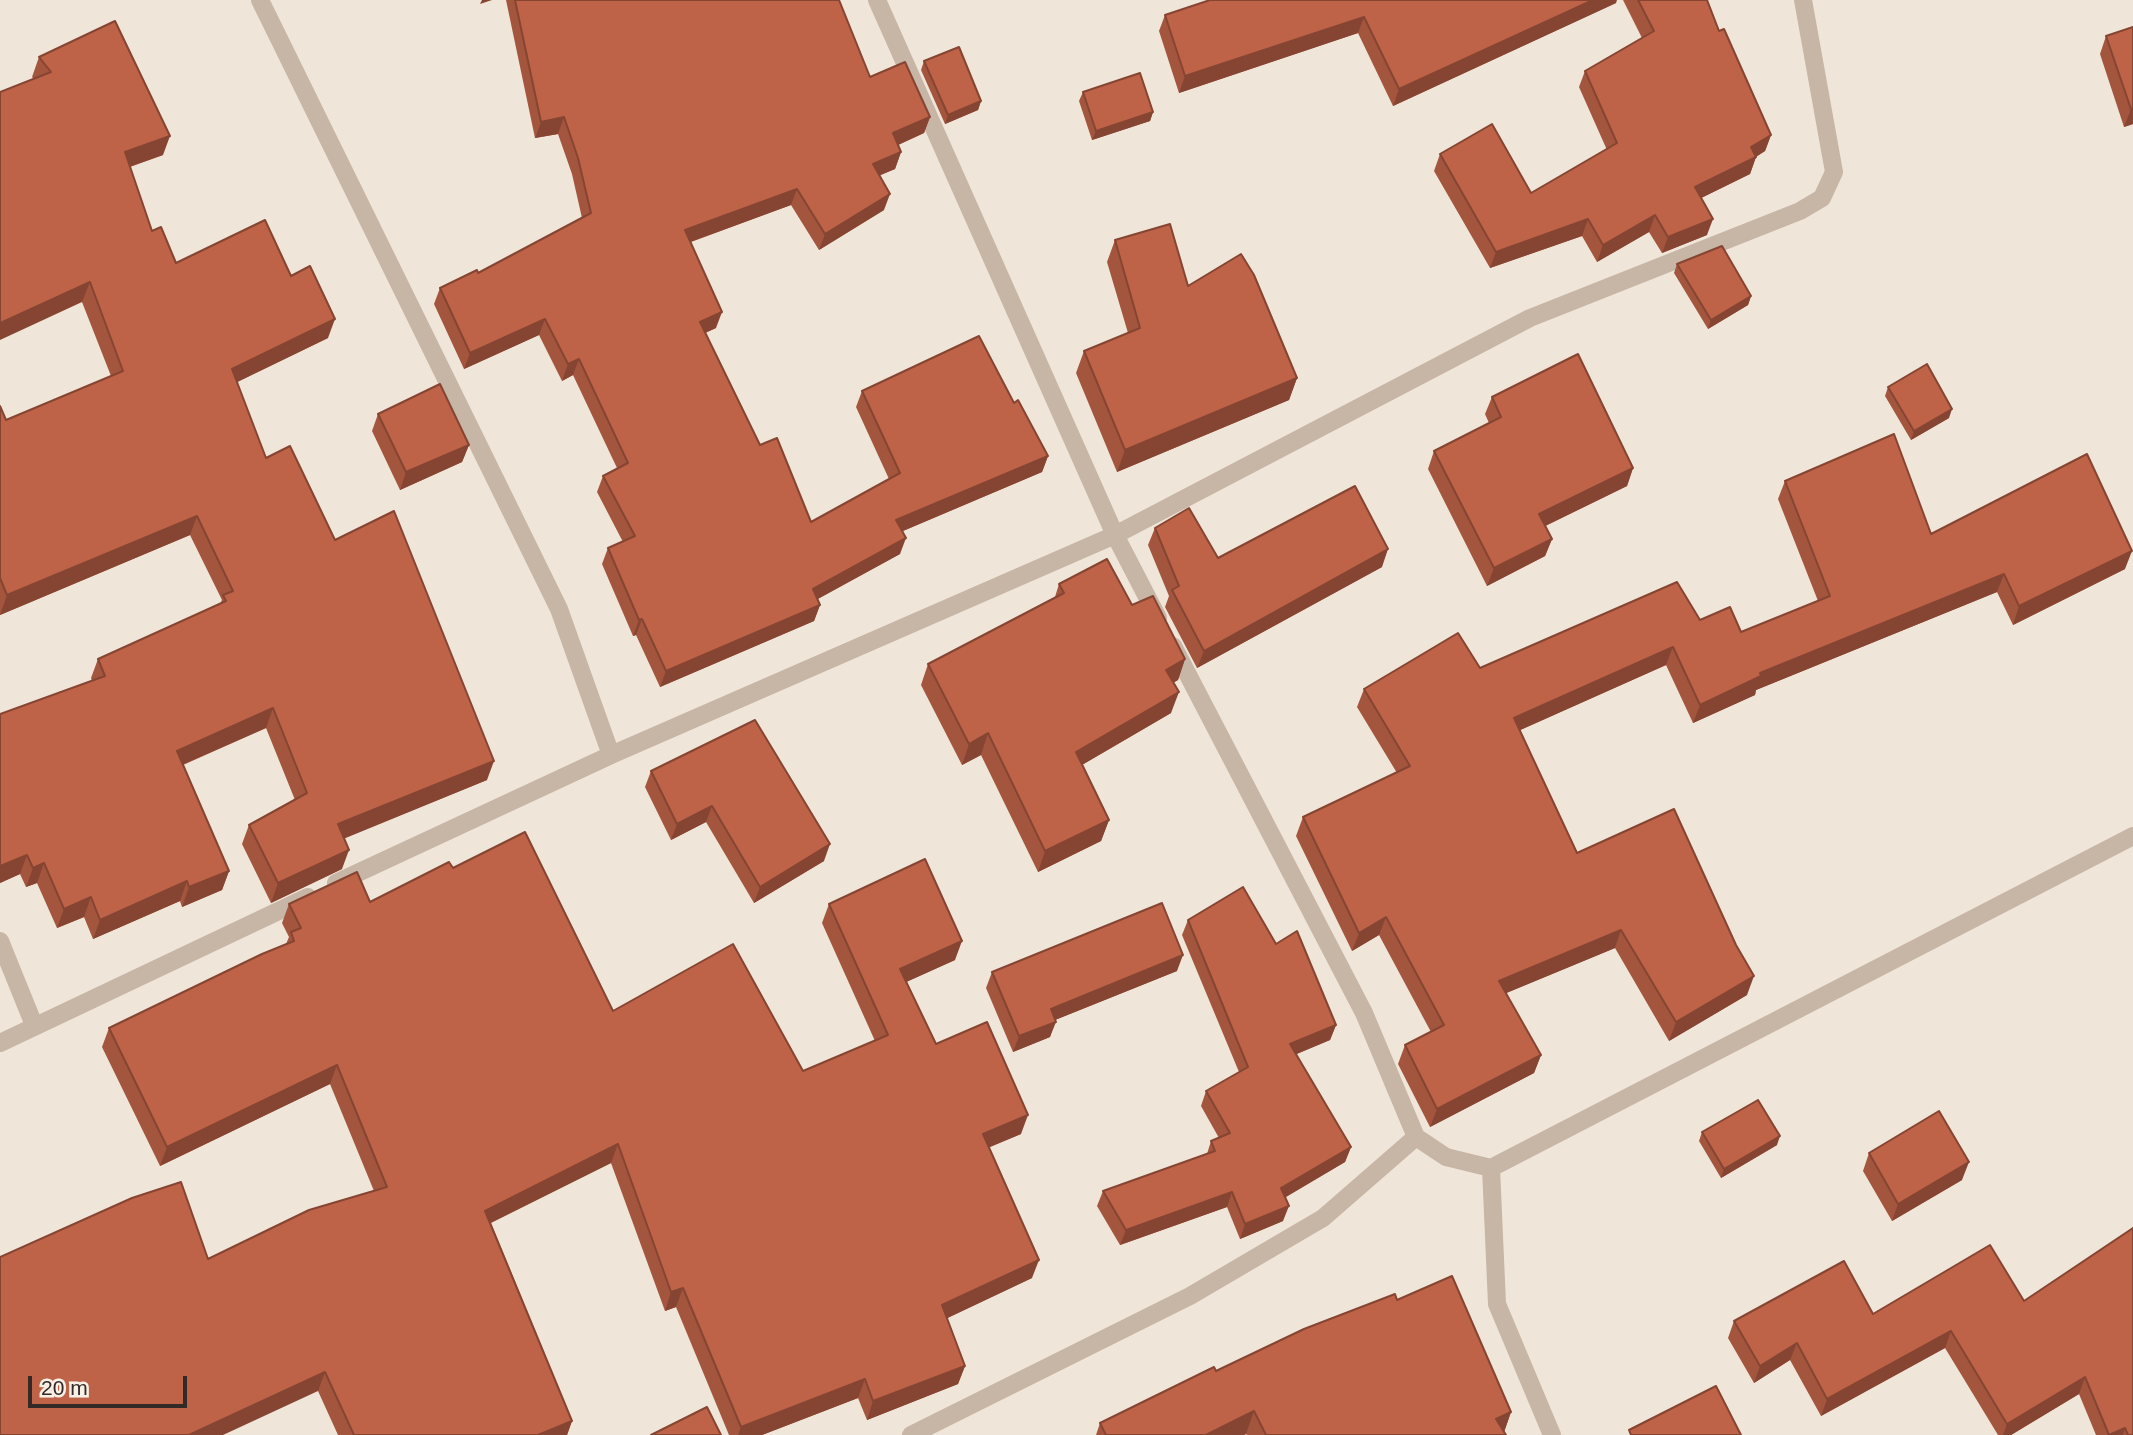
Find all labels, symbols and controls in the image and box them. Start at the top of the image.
scale bar [32,1362,191,1406]
text: 20 m [41,1376,88,1399]

